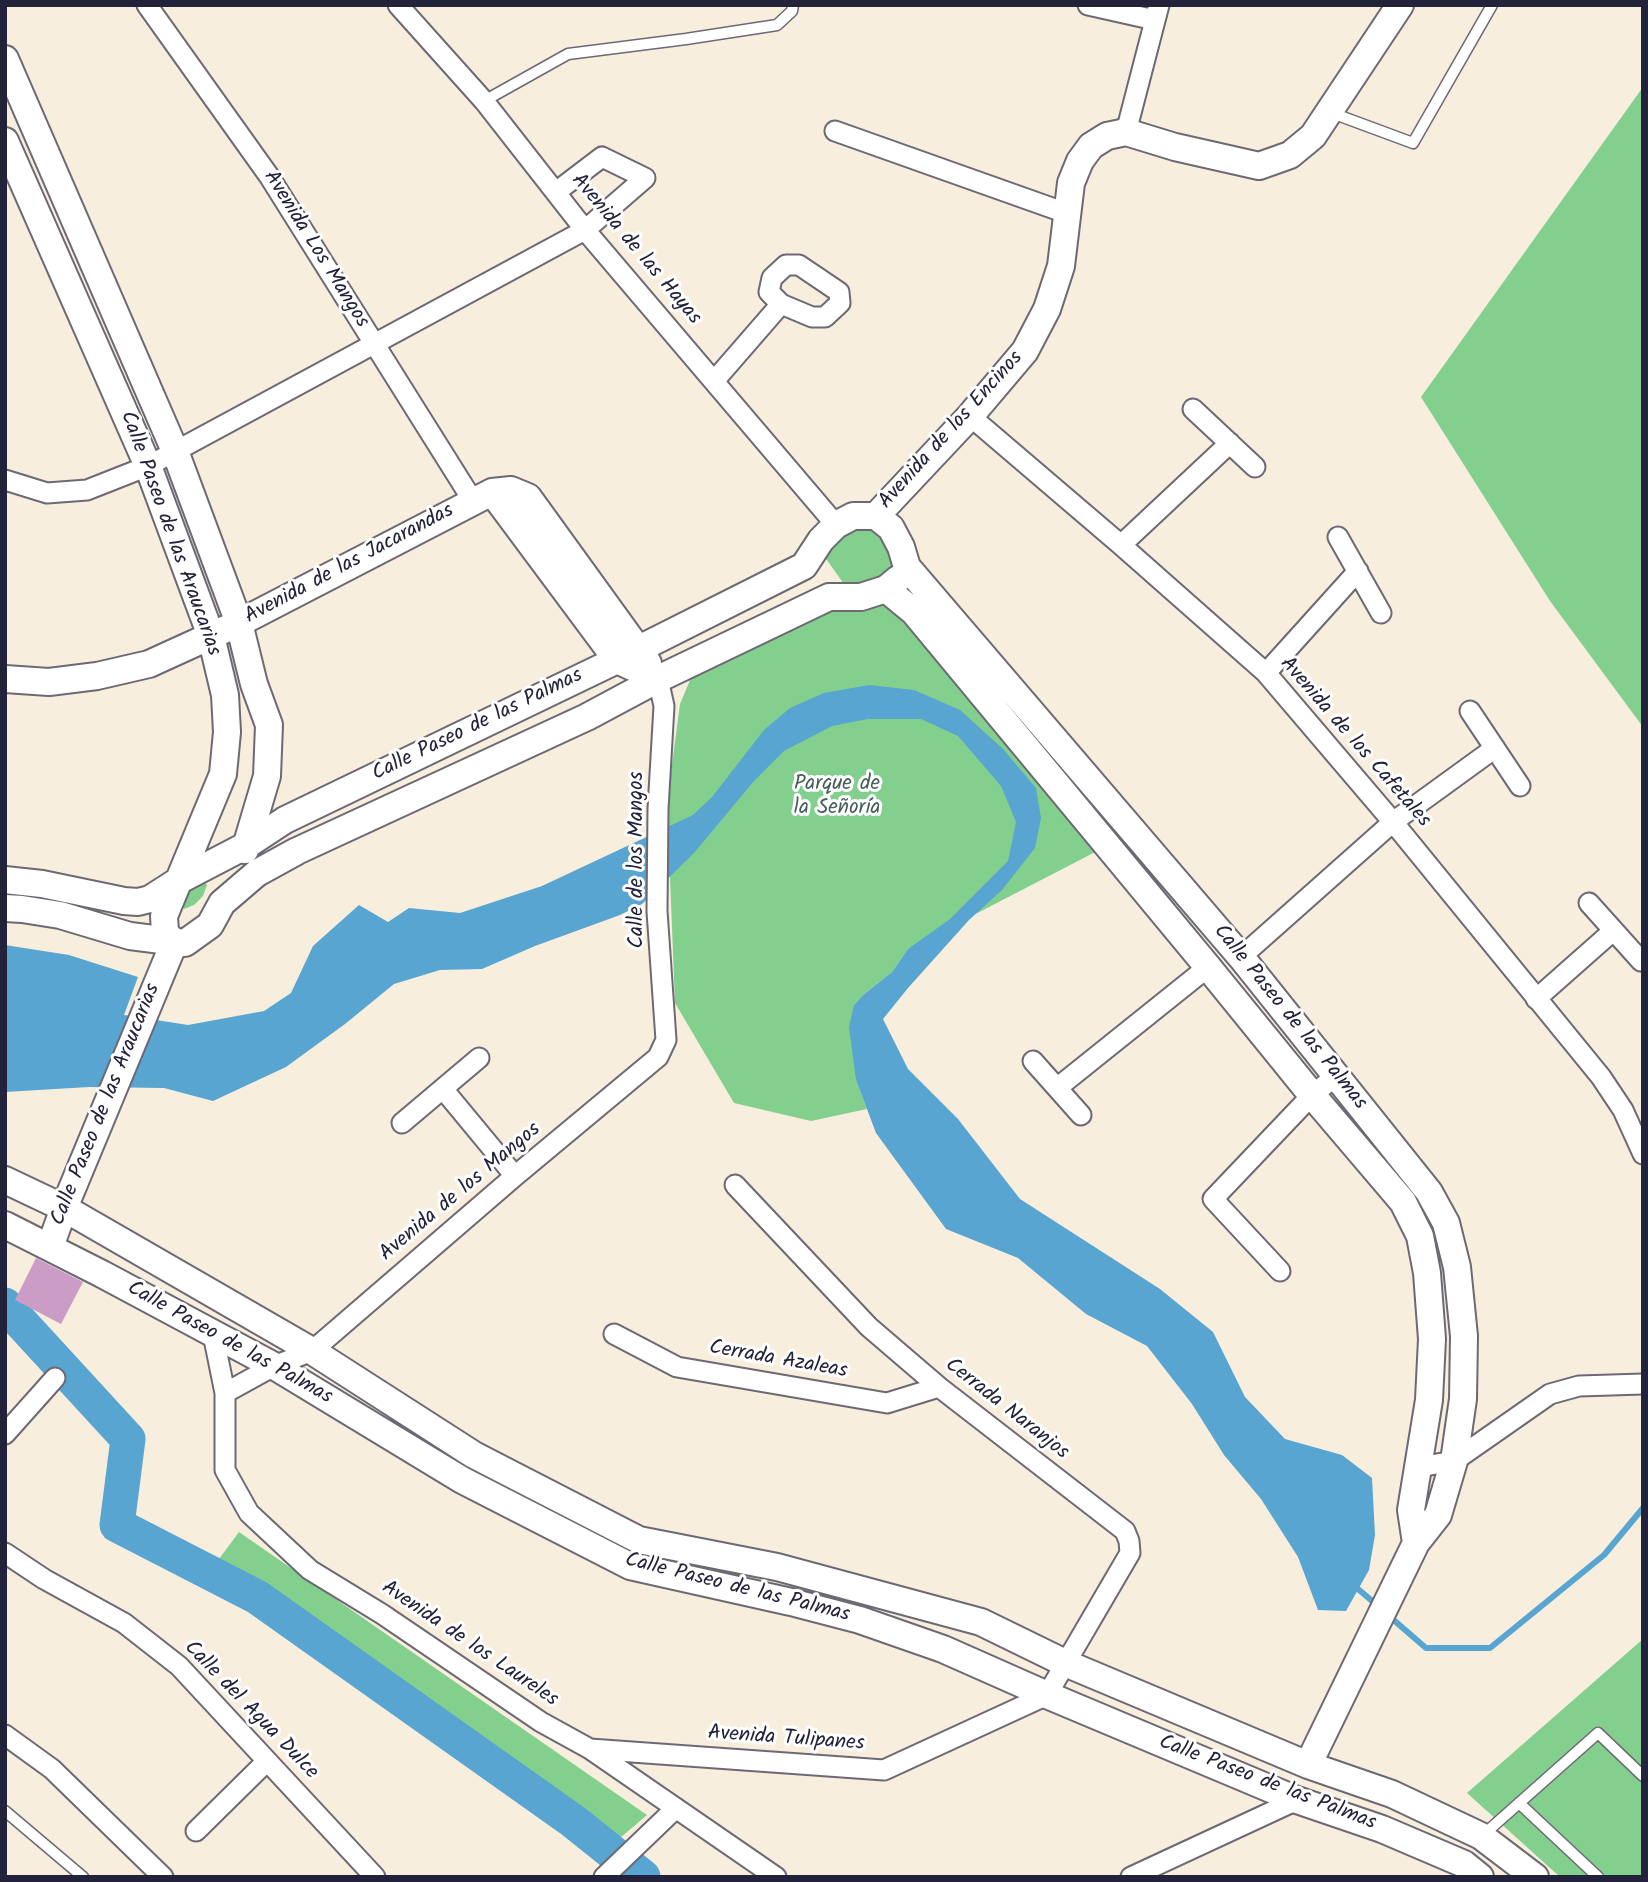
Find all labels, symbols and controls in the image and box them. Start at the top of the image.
street label: Avenida Los Mangos [257,167,373,333]
street label: Avenida de las Hayas [565,169,705,331]
street label: Avenida de los Encinos [874,347,1030,515]
street label: Calle Paseo de las Araucarias [113,408,225,660]
street label: Avenida de las Jacarandas [241,499,459,631]
street label: Avenida de los Cafetales [1273,653,1435,833]
street label: Calle Paseo de las Palmas [369,664,587,788]
street label: Calle de los Mangos [625,771,651,949]
park label: Parque de la Señoría [794,772,880,822]
street label: Calle Paseo de las Palmas [1207,920,1371,1116]
street label: Calle Paseo de las Araucarias [47,980,167,1230]
street label: Avenida de los Mangos [375,1118,547,1268]
street label: Calle Paseo de las Palmas [122,1277,336,1411]
street label: Cerrada Azaleas [707,1336,849,1386]
street label: Cerrada Naranjos [939,1354,1073,1466]
street label: Calle Paseo de las Palmas [622,1549,852,1629]
street label: Avenida de los Laureles [376,1576,562,1714]
street label: Calle del Agua Dulce [177,1637,323,1785]
street label: Avenida Tulipanes [707,1722,865,1758]
street label: Calle Paseo de las Palmas [1155,1731,1379,1837]

